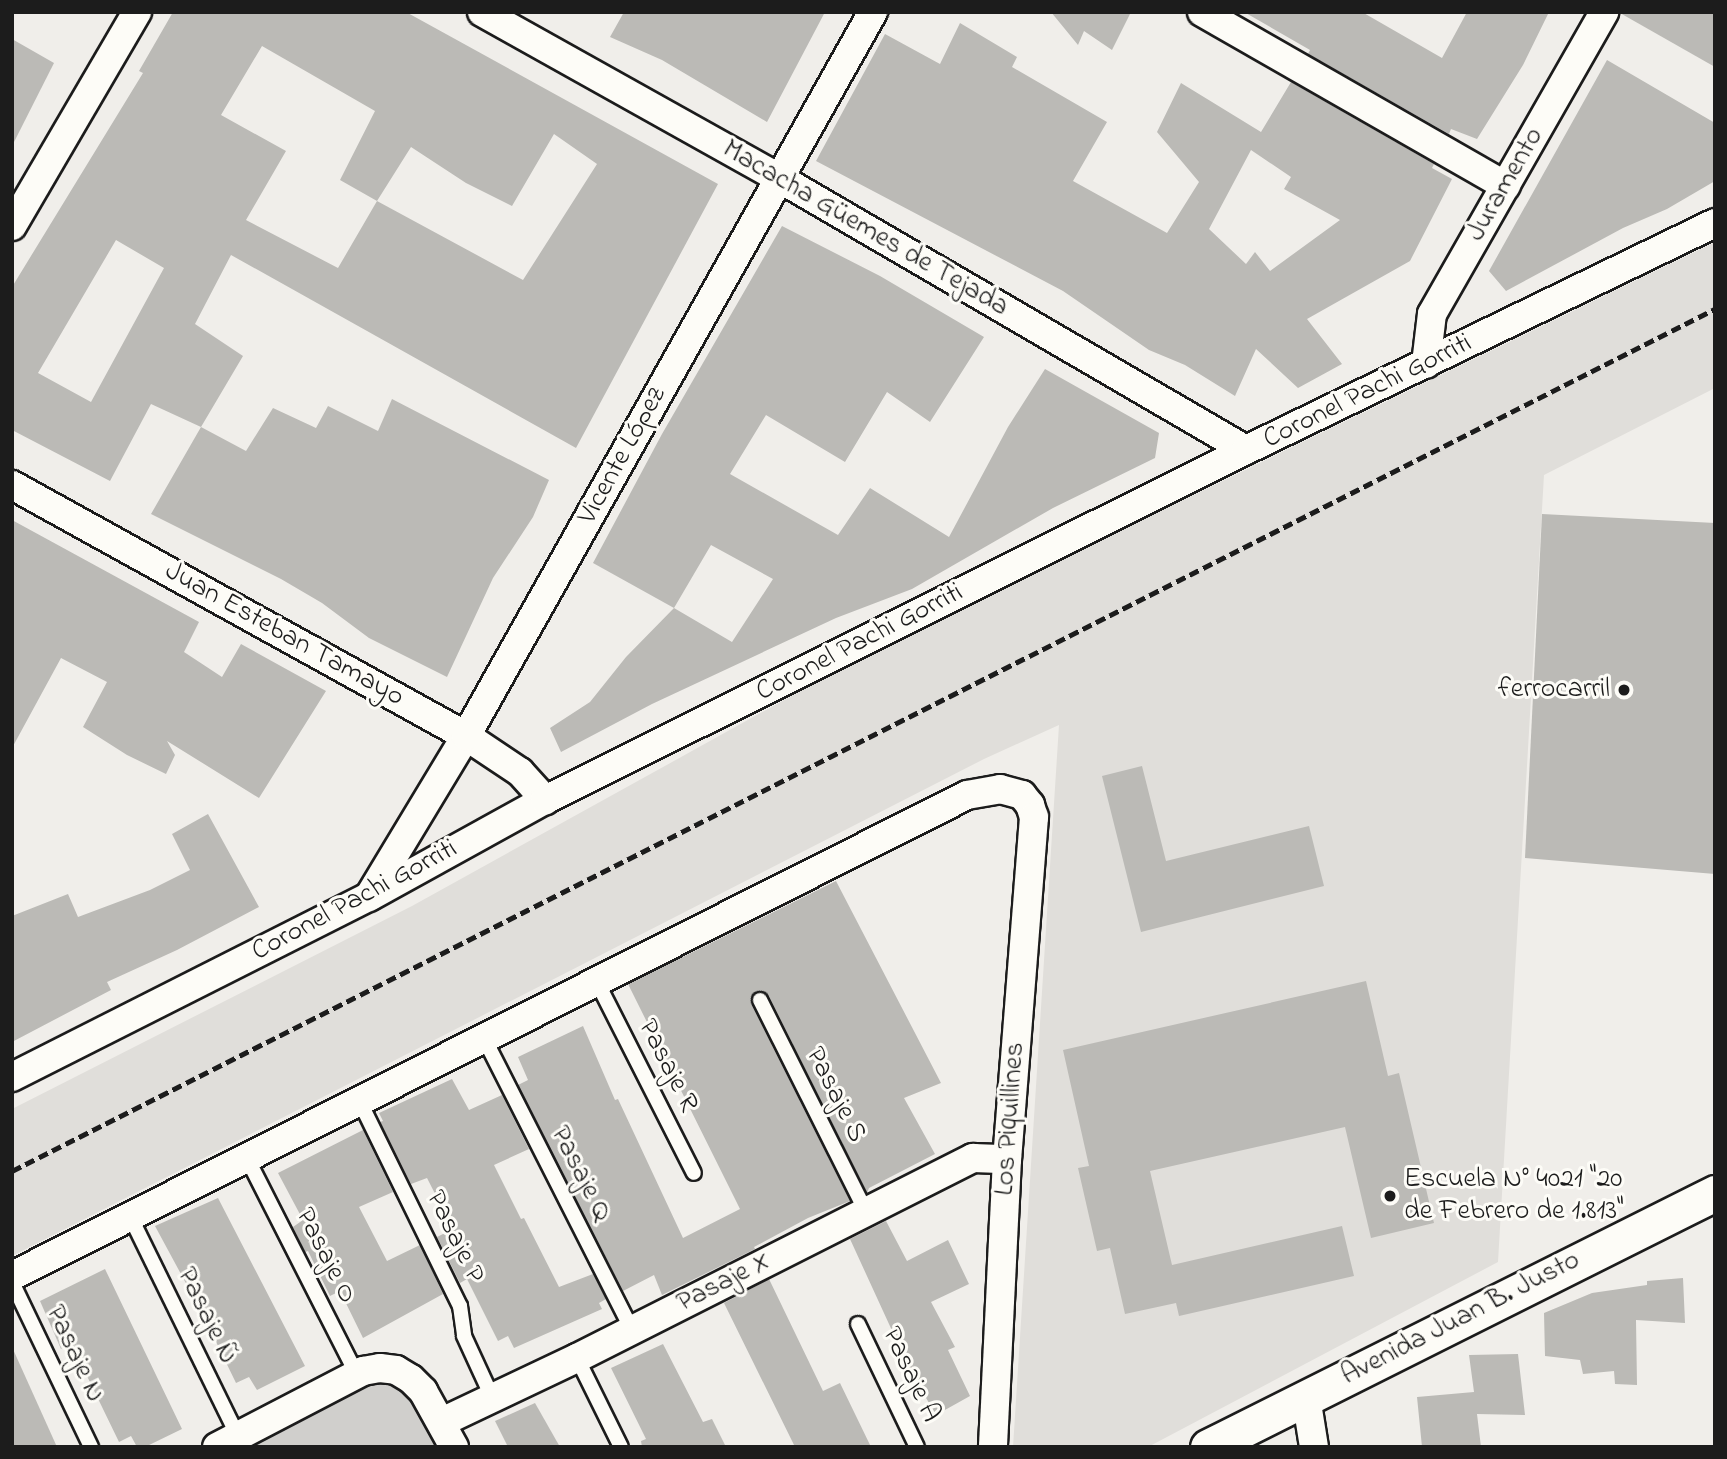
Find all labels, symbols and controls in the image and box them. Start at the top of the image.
street label: Juramento [1460,122,1552,248]
street label: Macacha Güemes de Tejada [716,133,1014,325]
street label: Coronel Pachi Gorriti [1258,327,1478,457]
street label: Vicente López [572,381,674,531]
street label: Juan Esteban Tamayo [158,555,410,715]
street label: Coronel Pachi Gorriti [751,576,969,710]
place label: ferrocarril [1498,673,1610,707]
marker: ferrocarril [1616,682,1632,698]
street label: Coronel Pachi Gorriti [247,833,463,969]
street label: Pasaje R [629,1014,705,1118]
street label: Los Piquillines [989,1041,1033,1197]
street label: Pasaje S [797,1042,873,1148]
street label: Pasaje Q [542,1121,618,1227]
place label: Escuela N° 4021 "20 de Febrero de 1.813" [1404,1163,1624,1229]
street label: Pasaje P [417,1185,491,1289]
marker: Escuela N° 4021 "20 de Febrero de 1.813" [1382,1188,1398,1204]
street label: Pasaje O [287,1203,363,1309]
street label: Avenida Juan B. Justo [1336,1244,1586,1394]
street label: Pasaje X [672,1245,776,1321]
street label: Pasaje Ñ [168,1262,244,1370]
street label: Pasaje N [37,1300,111,1408]
street label: Pasaje A [873,1322,947,1428]

